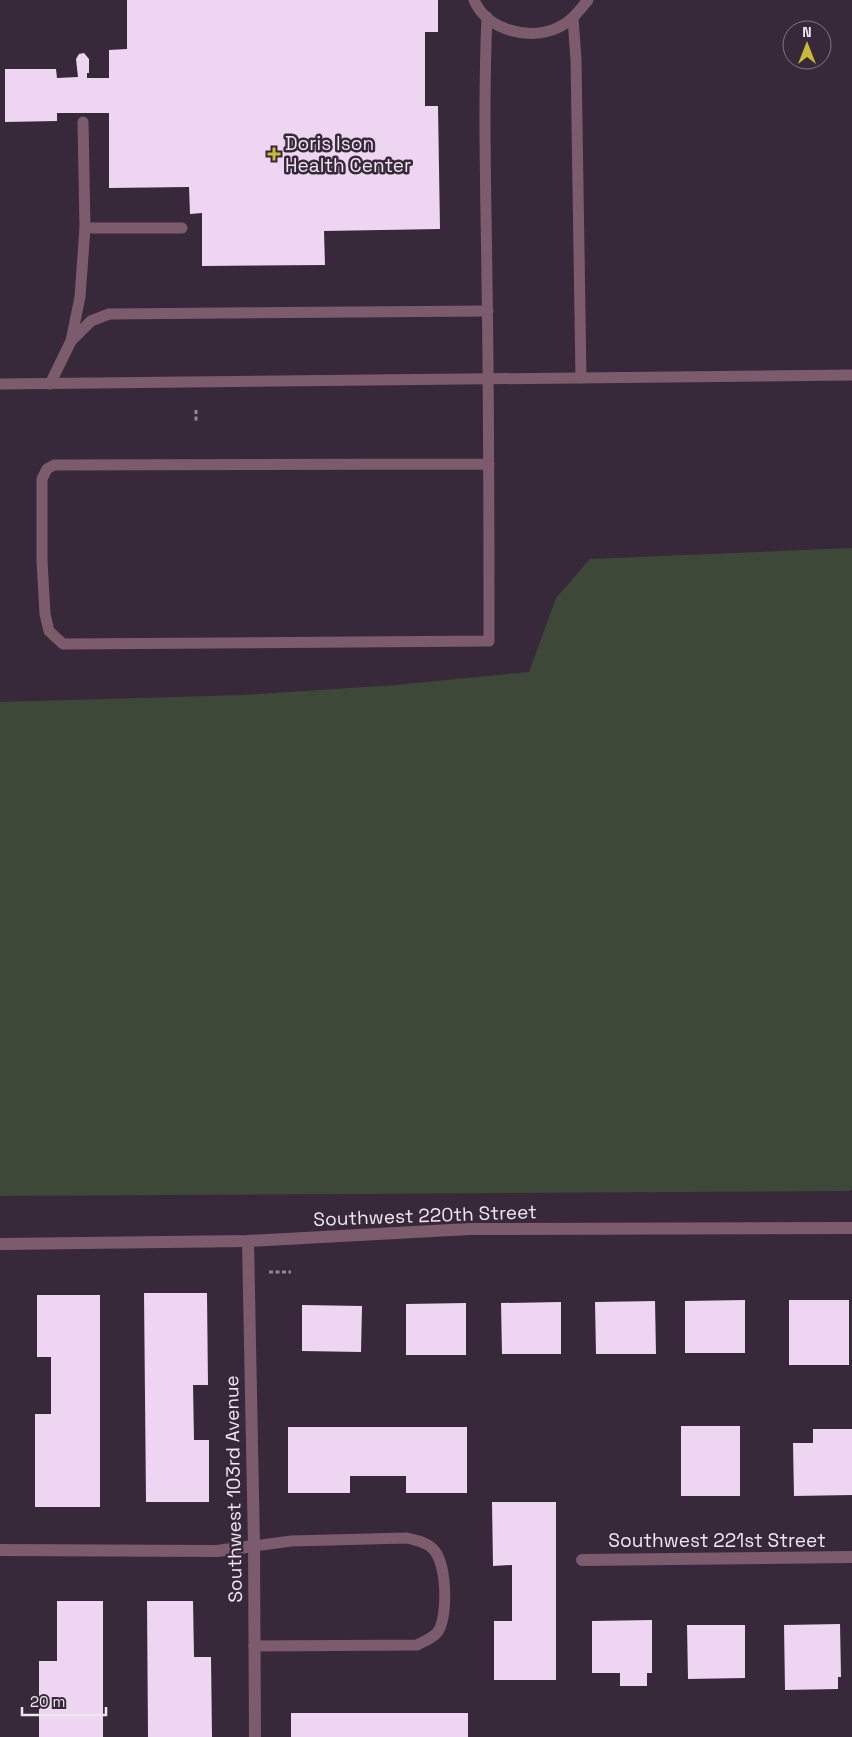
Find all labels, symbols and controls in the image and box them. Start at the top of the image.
north arrow [782,20,832,70]
text: N [802,23,812,41]
place label: Doris Ison Health Center [285,131,411,178]
marker: Doris Ison Health Center [267,147,281,161]
street label: Southwest 220th Street [313,1199,537,1232]
street label: Southwest 103rd Avenue [219,1375,248,1603]
street label: Southwest 221st Street [608,1528,826,1553]
scale bar [22,1684,106,1716]
text: 20 m [30,1692,65,1711]

